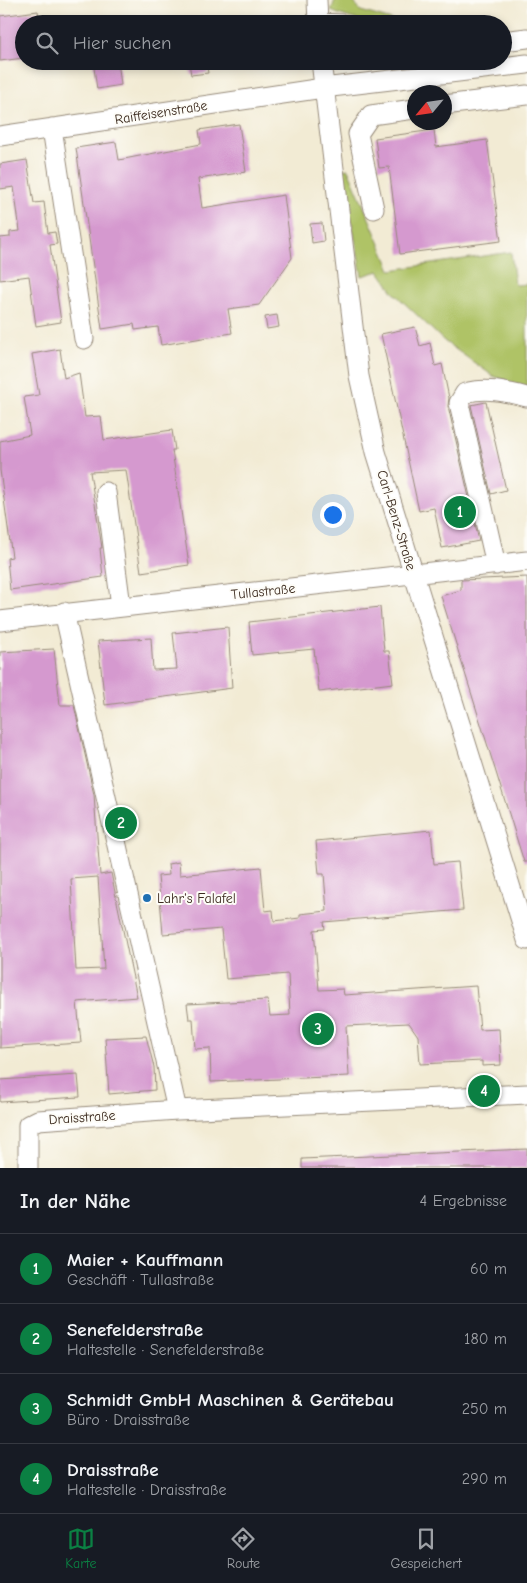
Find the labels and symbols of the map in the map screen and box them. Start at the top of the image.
north arrow [407,85,452,130]
street label: Raiffeisenstraße [114,97,209,128]
street label: Carl-Benz-Straße [373,468,420,572]
pin: 1 [444,493,476,531]
your location [320,502,346,528]
street label: Tullastraße [230,580,296,603]
pin: 2 [105,804,137,842]
place label: Lahr's Falafel [157,890,236,907]
marker: Lahr's Falafel [141,892,153,904]
pin: 3 [302,1010,334,1048]
pin: 4 [468,1072,500,1110]
street label: Draisstraße [48,1107,116,1128]

